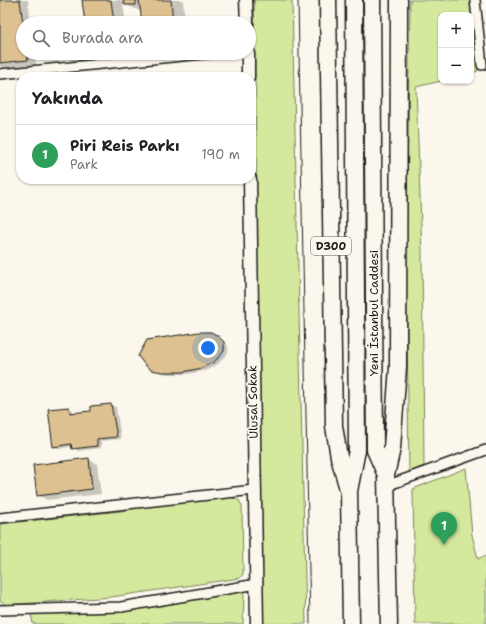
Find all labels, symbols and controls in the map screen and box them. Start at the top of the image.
map controls [438,12,474,84]
button: + [438,12,474,48]
search box [16,16,256,60]
icon: search [30,27,52,49]
text: Burada ara [62,28,143,48]
button: − [438,48,474,84]
text: Yakında [32,87,103,109]
text: Piri Reis Parkı [70,136,179,156]
text: 1 [42,146,48,163]
text: 190 m [201,146,240,163]
text: Park [70,156,98,173]
road number: D300 [311,237,351,255]
street label: Yeni İstanbul Caddesi [366,250,382,376]
your location [198,338,218,358]
street label: Ulusal Sokak [244,365,262,439]
pin: 1 [431,512,457,545]

